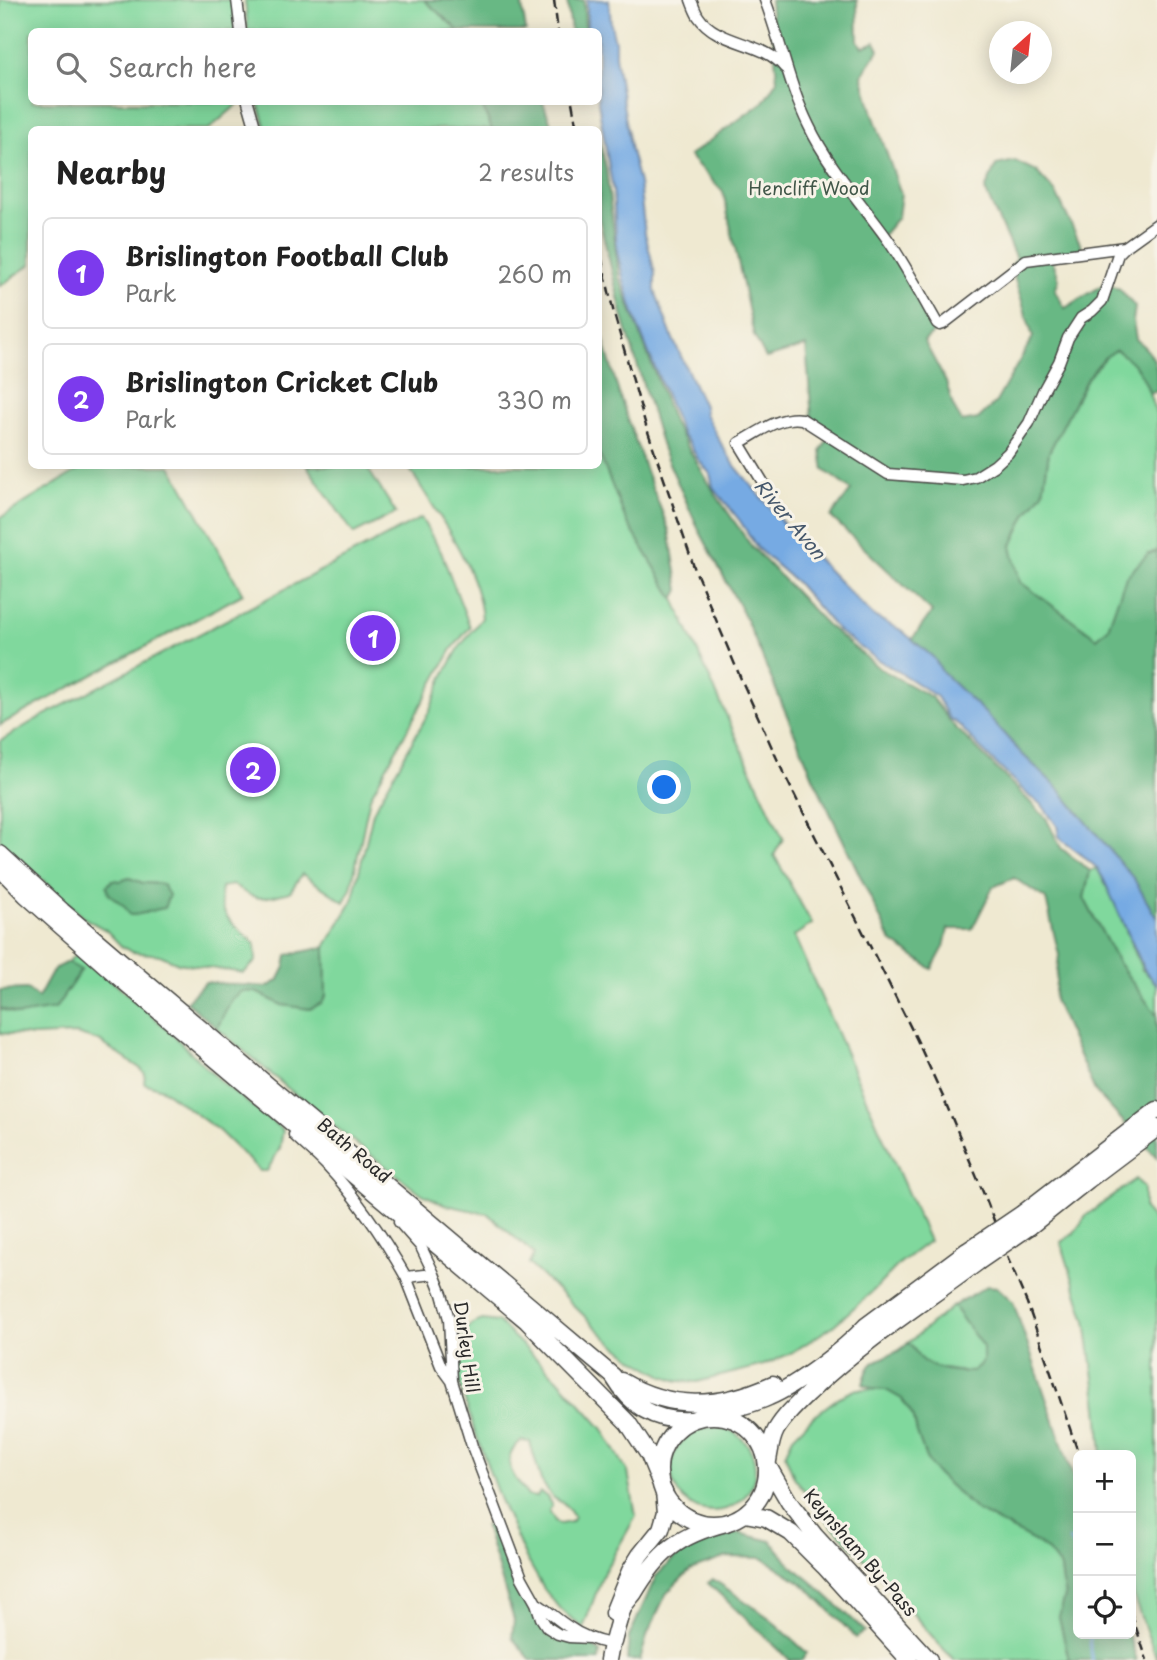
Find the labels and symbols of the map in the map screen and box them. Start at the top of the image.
north arrow [989,21,1052,84]
park label: Hencliff Wood [748,174,870,201]
water label: River Avon [749,472,834,566]
pin: 1 [350,612,396,664]
pin: 2 [230,744,276,796]
your location [647,770,681,804]
street label: Bath Road [312,1111,398,1189]
street label: Durley Hill [448,1299,487,1394]
street label: Keynsham By-Pass [798,1482,924,1622]

